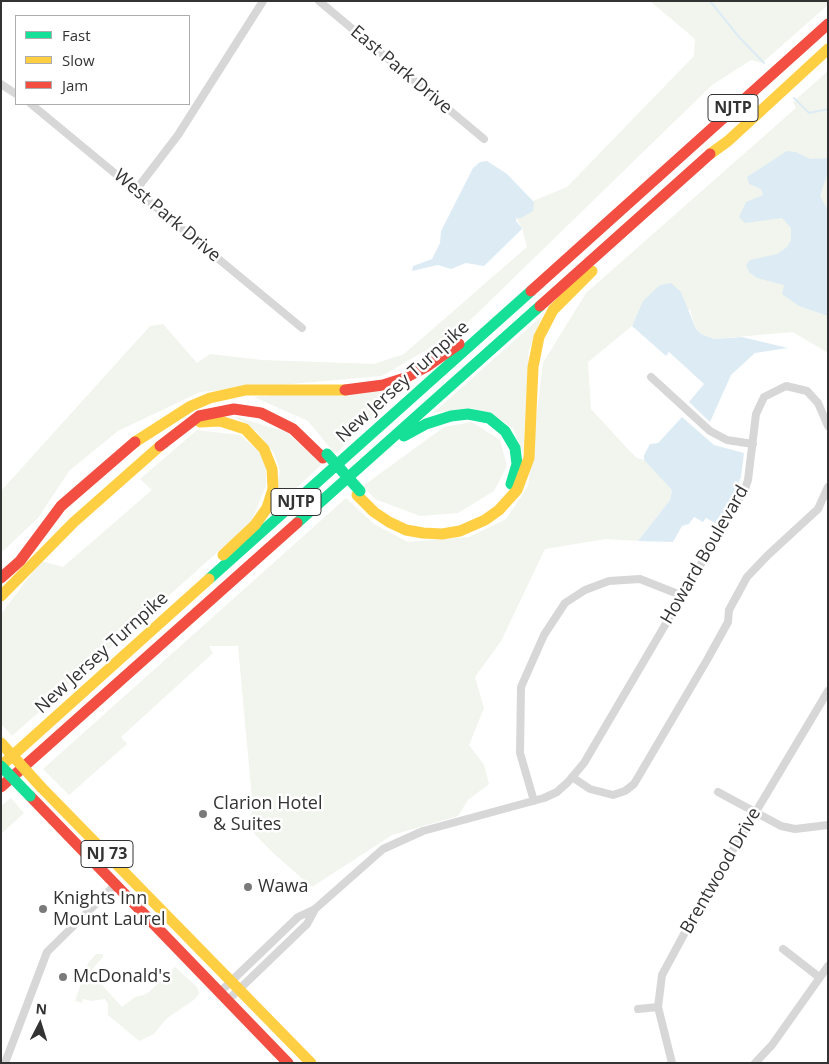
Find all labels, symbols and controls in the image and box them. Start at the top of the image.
legend [15,15,190,105]
street label: East Park Drive [346,21,456,119]
text: Fast [62,25,91,45]
text: Slow [62,50,95,70]
text: Jam [62,75,88,95]
road number: NJTP [708,95,758,122]
street label: West Park Drive [109,165,225,267]
street label: New Jersey Turnpike [332,317,474,447]
street label: Howard Boulevard [656,482,754,628]
road number: NJTP [271,488,321,516]
street label: New Jersey Turnpike [31,588,173,718]
place label: Clarion Hotel & Suites [213,793,322,836]
street label: Brentwood Drive [676,804,766,938]
marker: Clarion Hotel & Suites [197,808,209,820]
road number: NJ 73 [81,841,133,868]
place label: Wawa [258,876,309,898]
marker: Wawa [242,881,254,893]
place label: Knights Inn Mount Laurel [53,888,166,931]
marker: Knights Inn Mount Laurel [37,903,49,915]
place label: McDonald's [73,966,171,988]
marker: McDonald's [57,971,69,983]
north arrow [15,999,65,1049]
text: N [35,999,48,1019]

